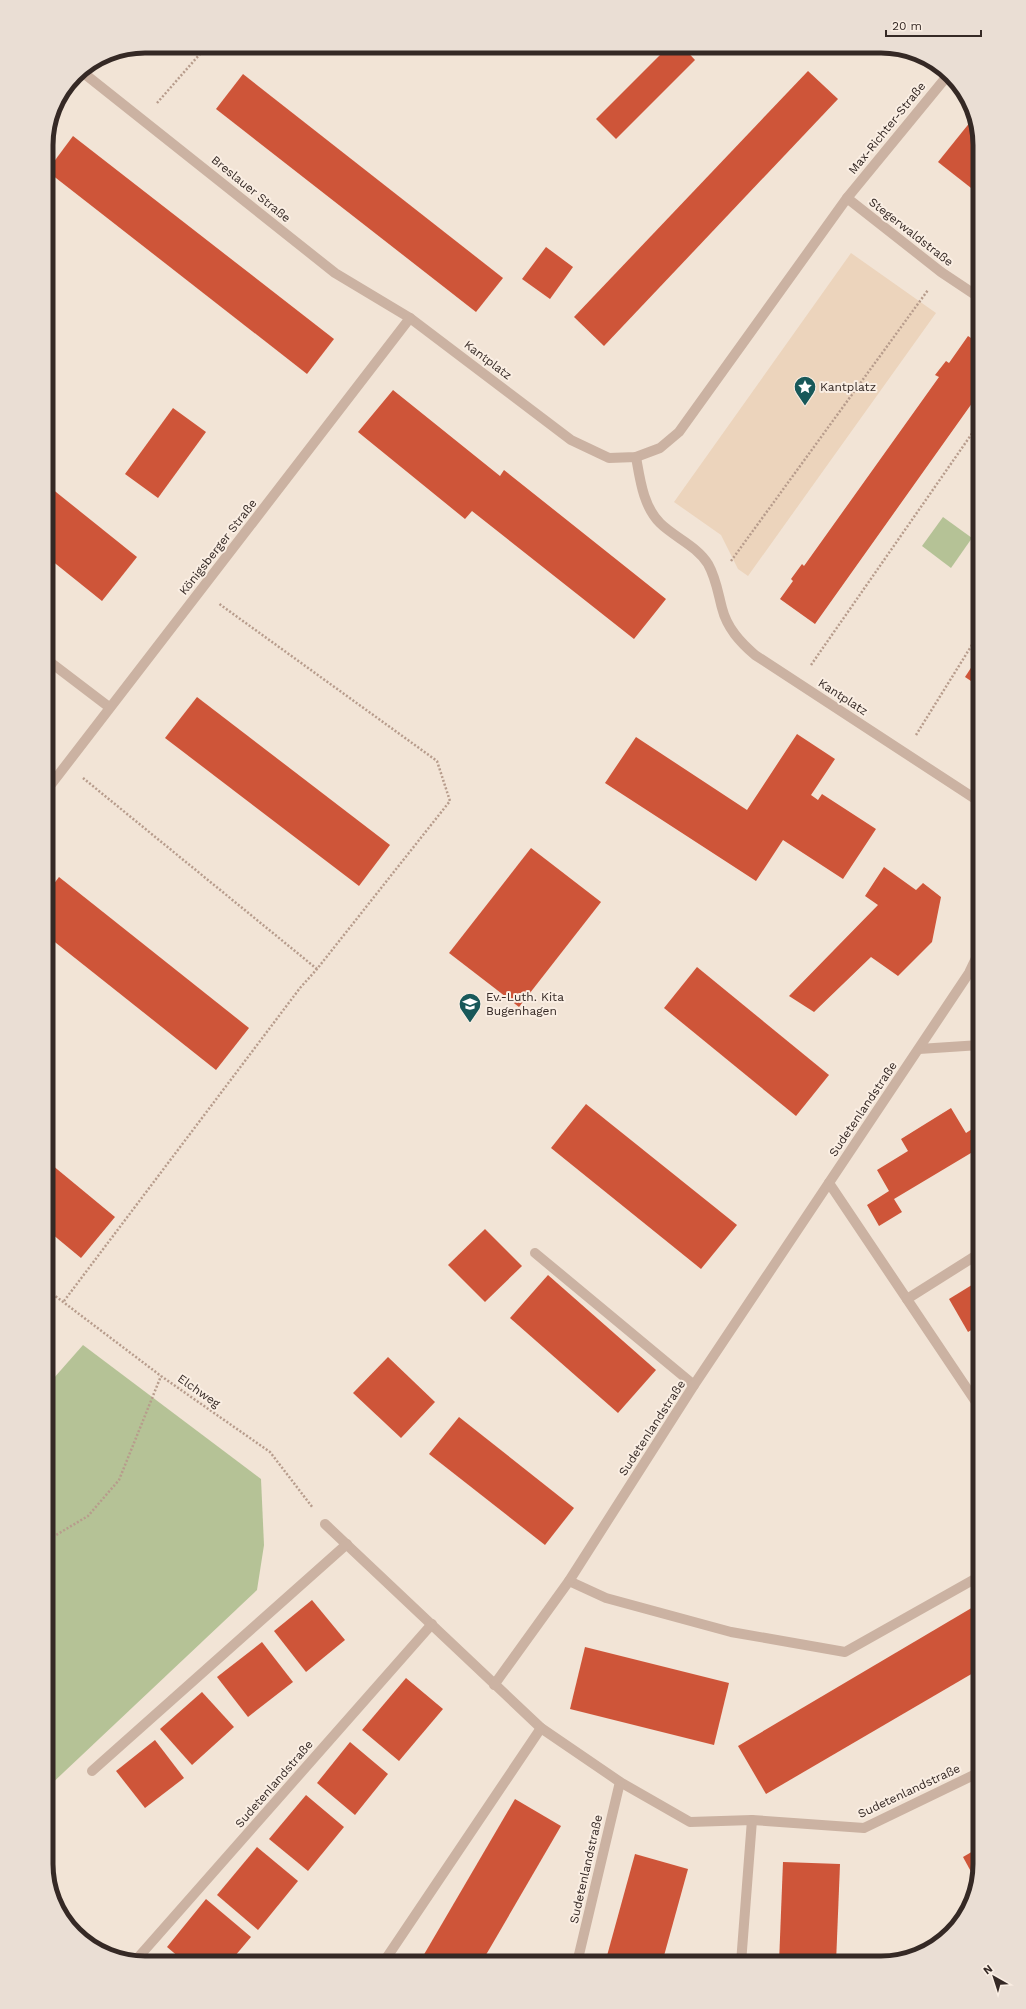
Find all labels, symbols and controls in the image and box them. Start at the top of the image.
scale bar [886,12,981,38]
text: 20 m [892,19,922,33]
street label: Max-Richter-Straße [846,79,928,177]
street label: Breslauer Straße [209,153,293,225]
street label: Stegerwaldstraße [866,195,956,269]
street label: Kantplatz [461,338,515,382]
place icon: Kantplatz [792,374,818,407]
place label: Kantplatz [820,380,876,394]
street label: Königsberger Straße [176,496,260,598]
street label: Kantplatz [816,676,870,718]
place label: Ev.-Luth. Kita Bugenhagen [486,990,564,1018]
school or university icon: Ev.-Luth. Kita Bugenhagen [457,991,483,1024]
street label: Sudetenlandstraße [826,1059,900,1159]
street label: Elchweg [175,1371,223,1411]
street label: Sudetenlandstraße [616,1377,688,1478]
street label: Sudetenlandstraße [232,1737,316,1831]
street label: Sudetenlandstraße [856,1761,962,1821]
street label: Sudetenlandstraße [567,1813,605,1925]
north arrow [974,1957,1014,1997]
text: N [981,1962,995,1977]

